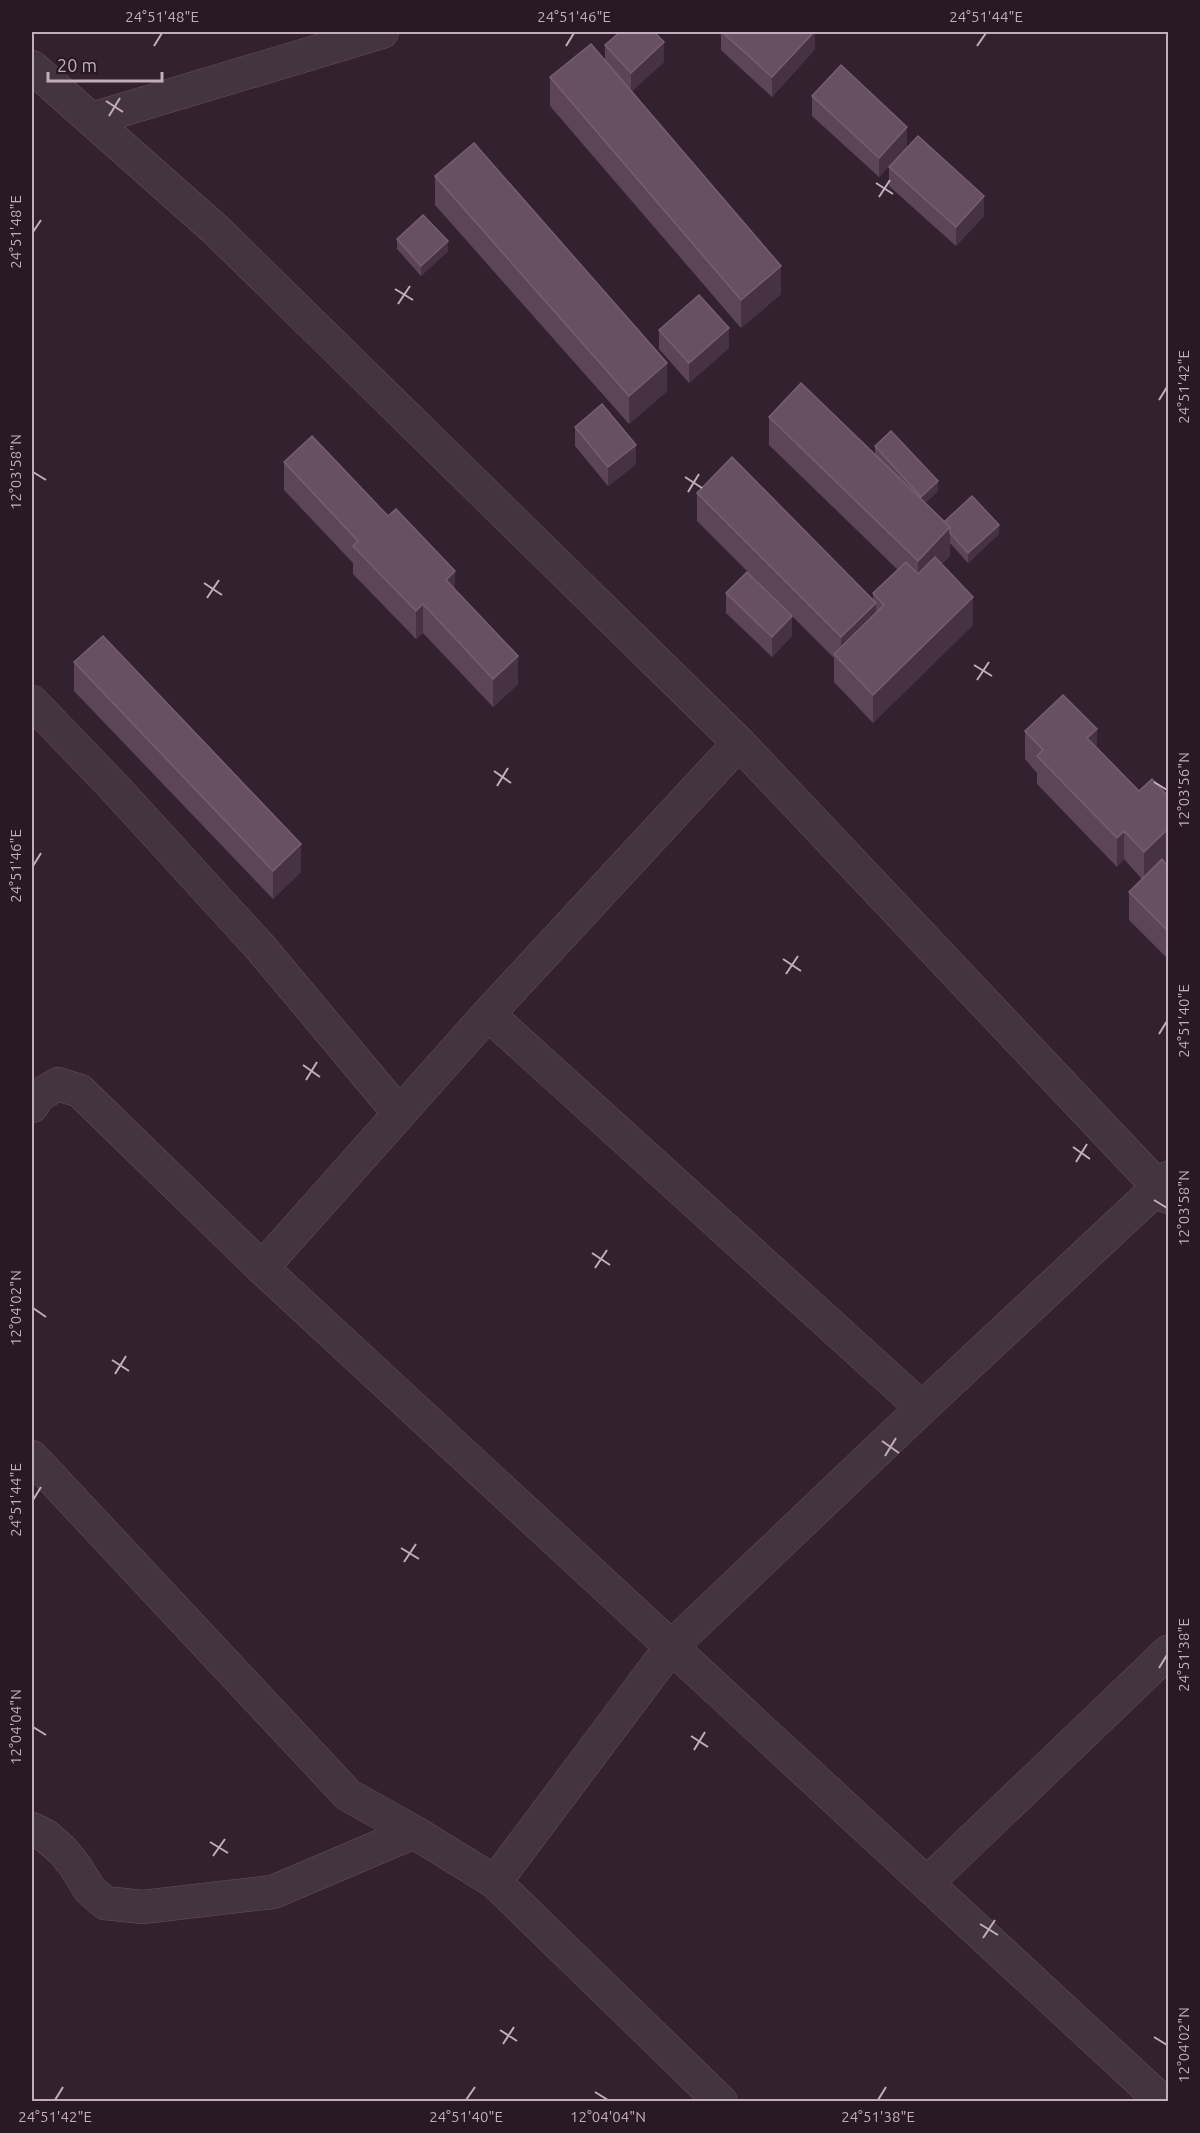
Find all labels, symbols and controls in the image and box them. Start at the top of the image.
text: 24°51'48"E [125,8,199,25]
text: 24°51'46"E [537,8,611,25]
text: 24°51'44"E [949,8,1023,25]
scale bar [48,45,162,83]
text: 20 m [57,55,97,75]
text: 24°51'48"E [7,195,24,269]
text: 24°51'42"E [1175,350,1192,424]
text: 12°03'58"N [7,434,24,510]
text: 12°03'56"N [1175,752,1192,828]
text: 24°51'46"E [7,829,24,903]
text: 24°51'40"E [1175,984,1192,1058]
text: 12°03'58"N [1175,1170,1192,1246]
text: 12°04'02"N [7,1270,24,1346]
text: 24°51'44"E [7,1463,24,1537]
text: 24°51'38"E [1175,1618,1192,1692]
text: 12°04'04"N [7,1689,24,1765]
text: 12°04'02"N [1175,2007,1192,2083]
text: 24°51'42"E [18,2108,92,2125]
text: 24°51'40"E [429,2108,503,2125]
text: 12°04'04"N [570,2108,646,2125]
text: 24°51'38"E [841,2108,915,2125]

